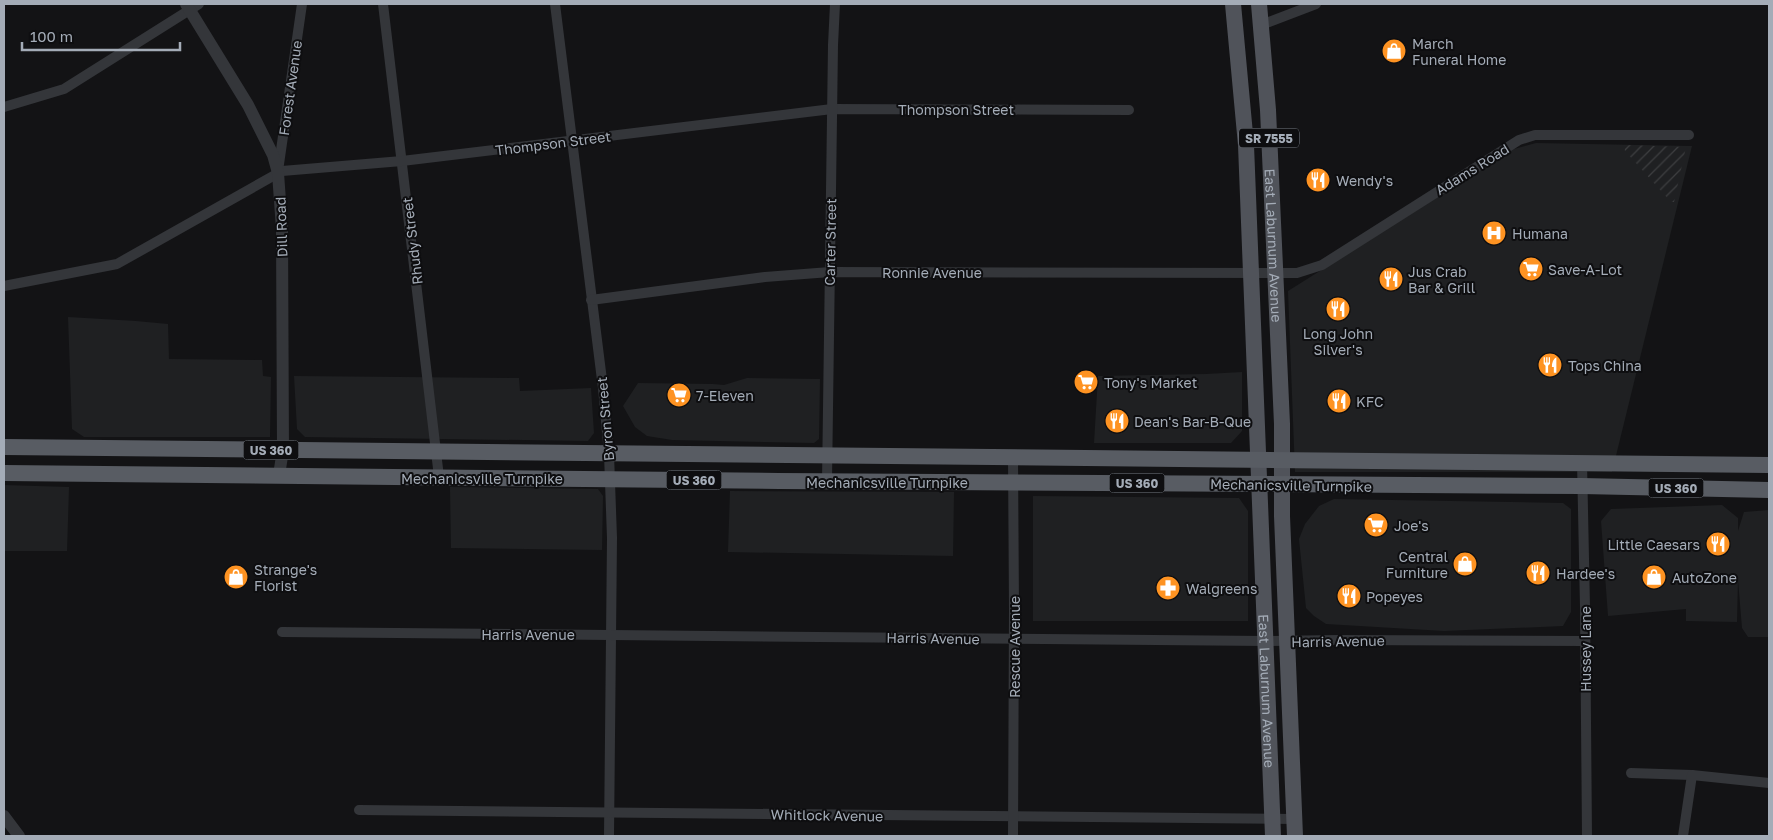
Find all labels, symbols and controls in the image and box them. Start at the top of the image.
scale bar [22,20,180,52]
text: 100 m [30,27,73,45]
place label: March Funeral Home [1412,35,1506,68]
shop icon: March Funeral Home [1381,38,1407,64]
street label: Forest Avenue [275,39,305,137]
street label: Thompson Street [898,101,1014,118]
street label: Thompson Street [494,127,612,159]
road number: SR 7555 [1239,128,1299,148]
street label: Adams Road [1432,140,1512,198]
restaurant icon: Wendy's [1305,167,1331,193]
street label: East Laburnum Avenue [1262,168,1286,323]
place label: Wendy's [1336,172,1393,189]
street label: Rhudy Street [398,196,426,286]
street label: Dill Road [271,197,291,257]
street label: Carter Street [821,198,839,286]
hospital icon: Humana [1481,220,1507,246]
place label: Humana [1512,225,1568,242]
supermarket icon: Save-A-Lot [1518,256,1544,282]
place label: Save-A-Lot [1548,261,1622,278]
place label: Jus Crab Bar & Grill [1408,263,1475,296]
street label: Ronnie Avenue [882,264,982,281]
restaurant icon: Jus Crab Bar & Grill [1378,266,1404,292]
restaurant icon: Long John Silver's [1325,296,1351,322]
place label: Long John Silver's [1303,325,1373,358]
restaurant icon: Tops China [1537,352,1563,378]
place label: Tops China [1568,357,1642,374]
supermarket icon: Tony's Market [1073,369,1099,395]
place label: Tony's Market [1104,374,1197,391]
street label: Byron Street [593,376,617,462]
supermarket icon: 7-Eleven [666,382,692,408]
place label: 7-Eleven [696,387,754,404]
restaurant icon: KFC [1326,388,1352,414]
place label: KFC [1356,393,1383,410]
restaurant icon: Dean's Bar-B-Que [1104,408,1130,434]
place label: Dean's Bar-B-Que [1134,413,1251,430]
road number: US 360 [244,440,298,460]
street label: Mechanicsville Turnpike [401,470,563,487]
road number: US 360 [666,470,722,490]
road number: US 360 [1110,473,1164,492]
street label: Mechanicsville Turnpike [806,474,968,491]
street label: Mechanicsville Turnpike [1210,475,1372,495]
road number: US 360 [1648,478,1704,498]
supermarket icon: Joe's [1363,512,1389,538]
place label: Joe's [1394,517,1429,534]
restaurant icon: Little Caesars [1705,531,1731,557]
place label: Little Caesars [1607,536,1700,553]
place label: Central Furniture [1386,548,1448,581]
shop icon: Central Furniture [1452,551,1478,577]
restaurant icon: Hardee's [1525,560,1551,586]
place label: Strange's Florist [254,561,317,594]
shop icon: Strange's Florist [223,564,249,590]
shop icon: AutoZone [1641,564,1667,590]
place label: Hardee's [1556,565,1615,582]
place label: AutoZone [1672,569,1737,586]
pharmacy icon: Walgreens [1155,575,1181,601]
place label: Walgreens [1186,580,1257,597]
restaurant icon: Popeyes [1336,583,1362,609]
place label: Popeyes [1366,588,1423,605]
street label: Rescue Avenue [1006,596,1023,698]
street label: Hussey Lane [1577,606,1594,692]
street label: East Laburnum Avenue [1256,614,1279,768]
street label: Harris Avenue [481,626,575,643]
street label: Harris Avenue [886,629,980,647]
street label: Harris Avenue [1291,632,1385,650]
street label: Whitlock Avenue [771,806,883,824]

